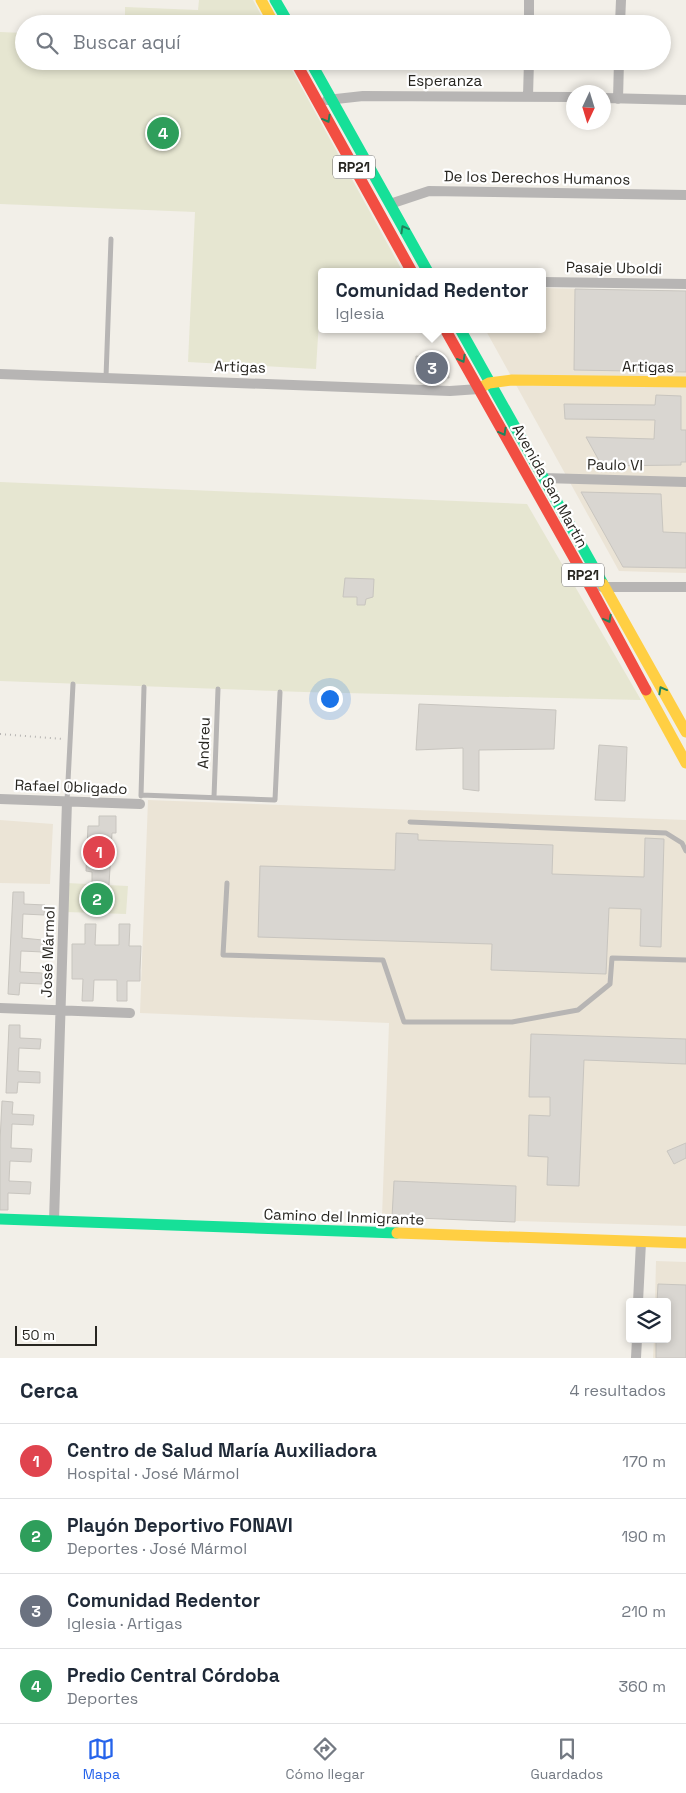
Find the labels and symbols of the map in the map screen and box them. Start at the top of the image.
street label: Esperanza [408,71,483,90]
north arrow [566,85,611,130]
pin: 4 [147,114,179,152]
one-way arrow [321,114,331,123]
road number: RP21 [333,156,375,178]
street label: De los Derechos Humanos [444,166,631,189]
one-way arrow [400,225,410,234]
street label: Pasaje Uboldi [566,257,662,278]
pin: 3 [416,349,448,387]
one-way arrow [455,354,465,363]
street label: Artigas [214,356,266,377]
street label: Artigas [622,357,674,376]
street label: Avenida San Martín [508,420,592,551]
one-way arrow [496,426,506,435]
street label: Paulo VI [587,455,643,474]
road number: RP21 [562,564,604,586]
one-way arrow [601,614,611,623]
your location [317,686,343,712]
one-way arrow [658,686,668,695]
street label: Andreu [193,717,214,769]
street label: Rafael Obligado [14,775,128,798]
pin: 1 [83,833,115,871]
pin: 2 [81,880,113,918]
street label: José Mármol [36,906,59,998]
street label: Camino del Inmigrante [263,1204,425,1229]
scale bar [15,1323,98,1346]

